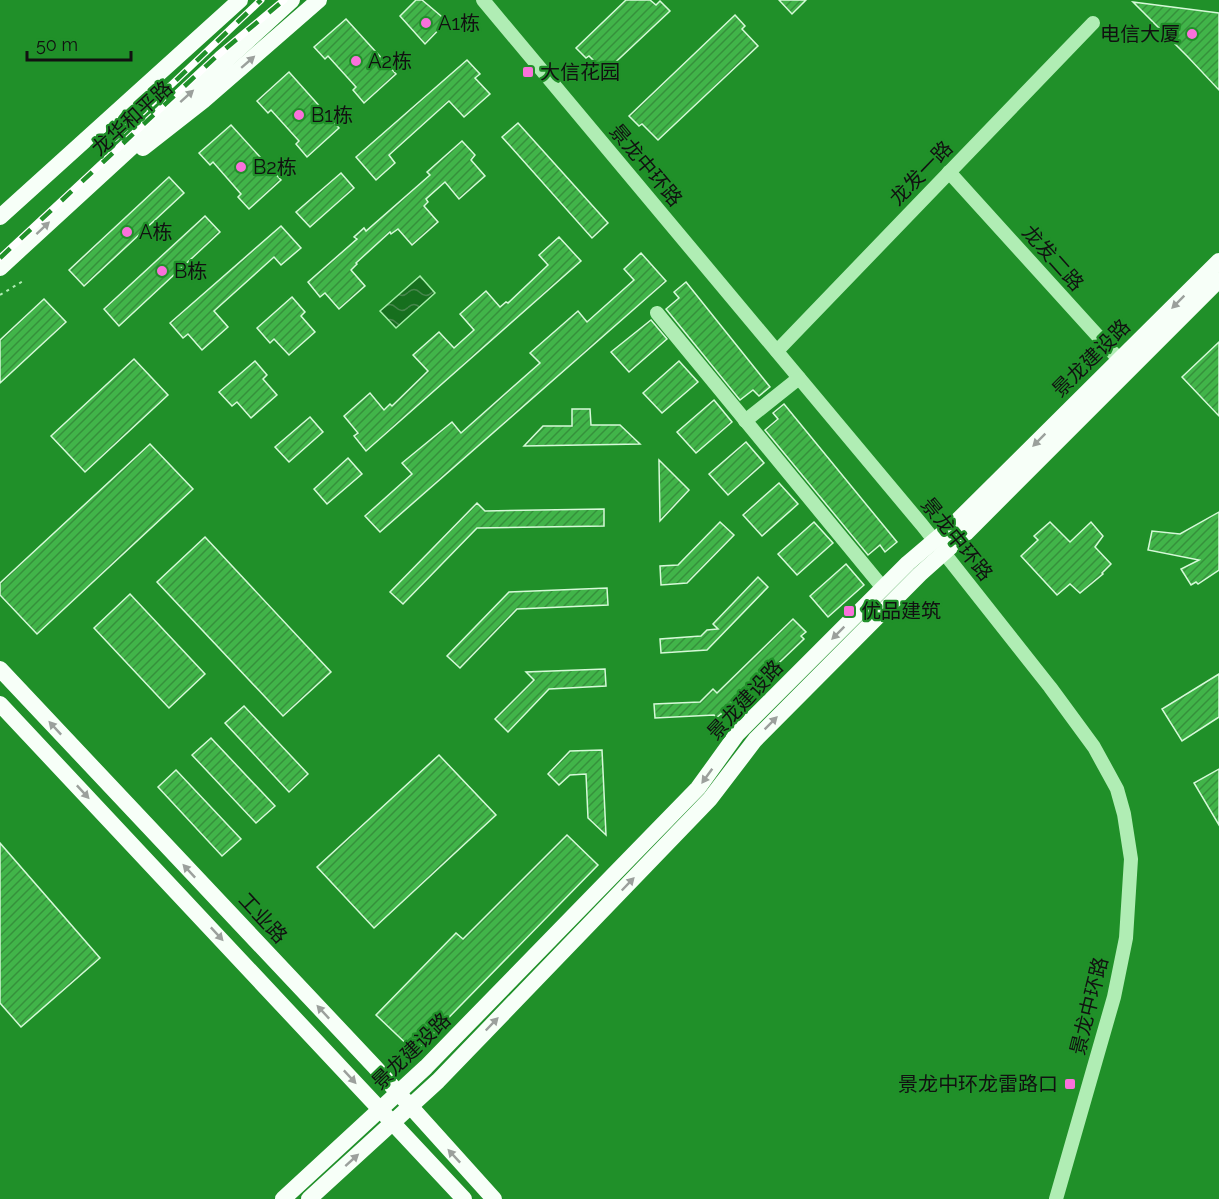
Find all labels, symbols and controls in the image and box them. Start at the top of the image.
place label: A1栋 [438,11,480,35]
marker: A1栋 [419,16,433,30]
place label: 电信大厦 [1100,22,1180,46]
scale bar [27,24,130,62]
marker: 电信大厦 [1185,27,1199,41]
text: 50 m [36,34,78,55]
place label: A2栋 [368,49,412,73]
marker: A2栋 [349,54,363,68]
one-way arrow [240,56,255,69]
place label: 大信花园 [540,60,620,84]
marker: 大信花园 [521,65,535,79]
street label: 龙华和平路 [87,76,177,160]
one-way arrow [179,89,194,103]
place label: B1栋 [311,103,353,127]
marker: B1栋 [292,108,306,122]
street label: 景龙中环路 [605,119,687,211]
street label: 龙发一路 [885,136,957,210]
place label: B2栋 [253,155,297,179]
marker: B2栋 [234,160,248,174]
place label: A栋 [139,220,173,244]
street label: 龙发二路 [1017,220,1089,296]
one-way arrow [35,222,50,235]
marker: A栋 [120,225,134,239]
place label: B栋 [174,259,207,283]
marker: B栋 [155,264,169,278]
one-way arrow [1171,295,1185,309]
street label: 景龙建设路 [1047,314,1135,402]
one-way arrow [1032,433,1047,447]
street label: 景龙中环路 [916,493,998,585]
place label: 优品建筑 [861,599,941,623]
marker: 优品建筑 [842,604,856,618]
one-way arrow [832,625,846,639]
street label: 景龙建设路 [702,655,788,745]
one-way arrow [764,717,778,731]
one-way arrow [49,722,63,736]
one-way arrow [701,769,713,784]
one-way arrow [76,784,89,799]
one-way arrow [182,863,196,878]
one-way arrow [620,877,634,891]
street label: 工业路 [234,888,292,948]
one-way arrow [210,927,224,942]
street label: 景龙中环路 [1065,955,1113,1057]
one-way arrow [317,1005,330,1020]
street label: 景龙建设路 [367,1008,455,1094]
one-way arrow [485,1017,499,1032]
one-way arrow [342,1070,356,1084]
place label: 景龙中环龙雷路口 [898,1072,1058,1096]
marker: 景龙中环龙雷路口 [1063,1077,1077,1091]
one-way arrow [448,1149,462,1163]
one-way arrow [344,1154,359,1167]

